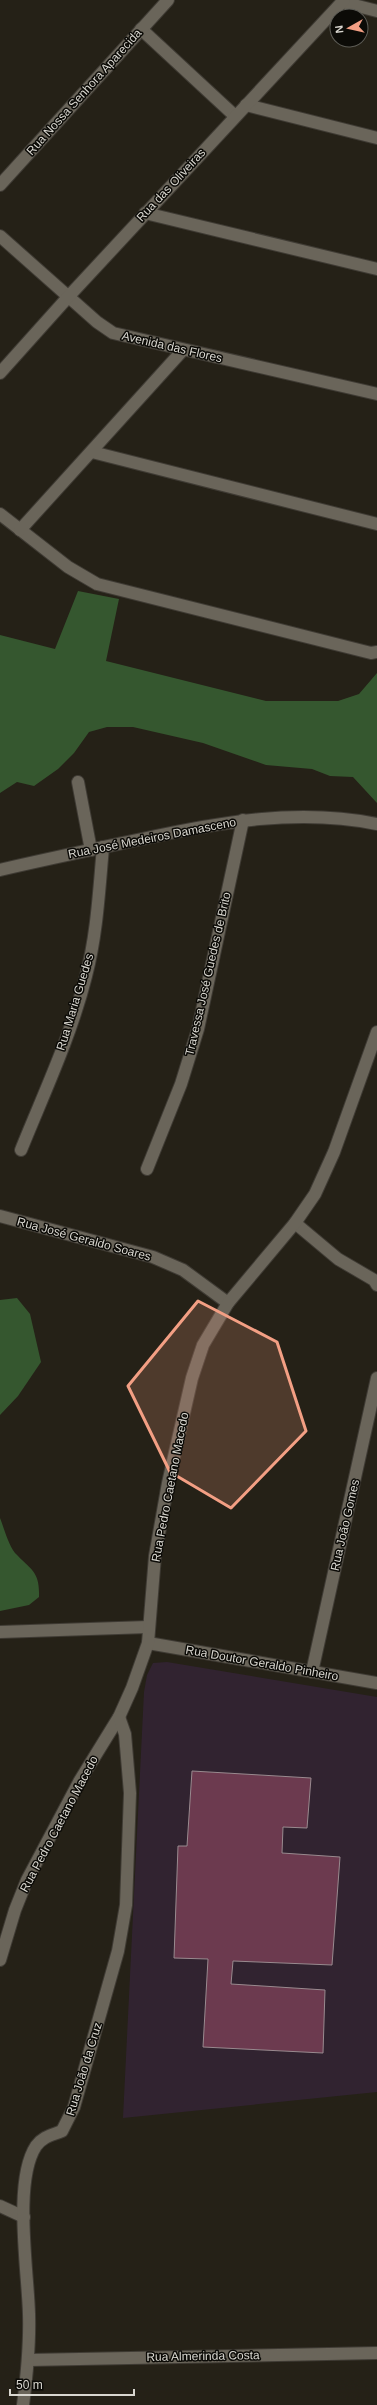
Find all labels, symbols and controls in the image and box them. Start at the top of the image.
north arrow [329,8,369,48]
text: N [333,25,346,34]
street label: Rua Nossa Senhora Aparecida [24,26,145,158]
street label: Rua das Oliveiras [134,146,208,224]
street label: Avenida das Flores [120,329,224,365]
street label: Rua José Medeiros Damasceno [67,815,237,861]
street label: Travessa José Guedes de Brito [182,890,234,1057]
street label: Rua Maria Guedes [54,952,96,1052]
street label: Rua José Geraldo Soares [16,1214,152,1264]
street label: Rua Pedro Caetano Macedo [149,1411,191,1563]
street label: Rua João Gomes [328,1478,362,1572]
street label: Rua Doutor Geraldo Pinheiro [185,1643,340,1683]
street label: Rua Pedro Caetano Macedo [17,1753,101,1894]
street label: Rua João da Cruz [63,2021,105,2117]
street label: Rua Almerinda Costa [146,2348,260,2364]
scale bar [10,2371,134,2397]
text: 50 m [16,2378,43,2392]

